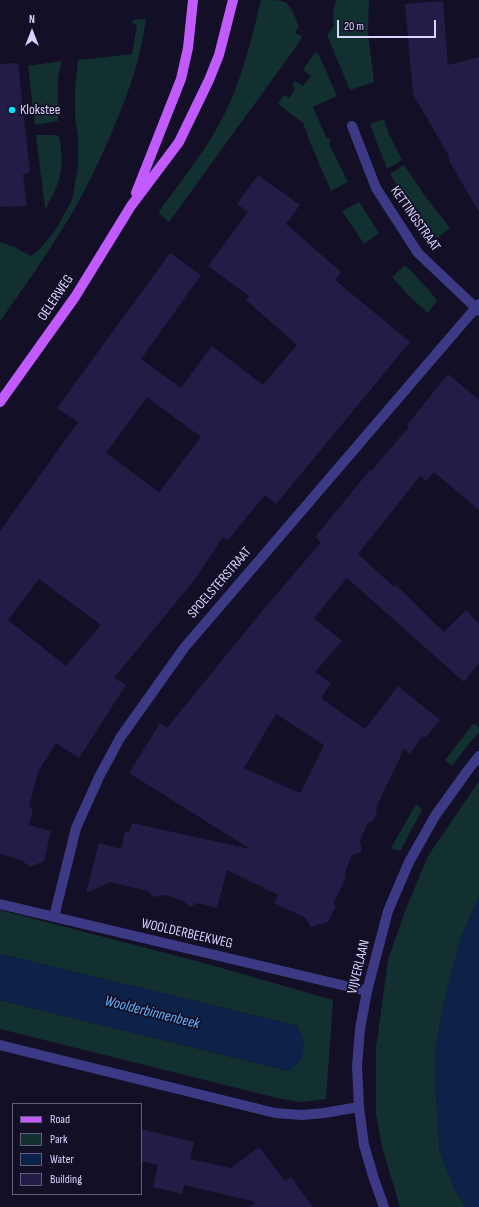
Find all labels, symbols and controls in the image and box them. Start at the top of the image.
north arrow [12,12,52,52]
scale bar [339,12,438,38]
text: N [29,13,35,26]
text: 20 m [344,19,364,34]
place label: Klokstee [20,102,60,118]
marker: Klokstee [7,105,17,115]
street label: KETTINGSTRAAT [386,183,444,255]
street label: OELERWEG [35,272,77,324]
street label: SPOELSTERSTRAAT [185,544,255,622]
street label: WOOLDERBEEKWEG [140,915,234,953]
street label: VIJVERLAAN [344,938,374,996]
water label: Woolderbinnenbeek [103,992,201,1034]
legend [12,1103,142,1195]
text: Road [50,1112,70,1127]
text: Park [50,1132,68,1147]
text: Water [50,1152,74,1167]
text: Building [50,1172,82,1187]

